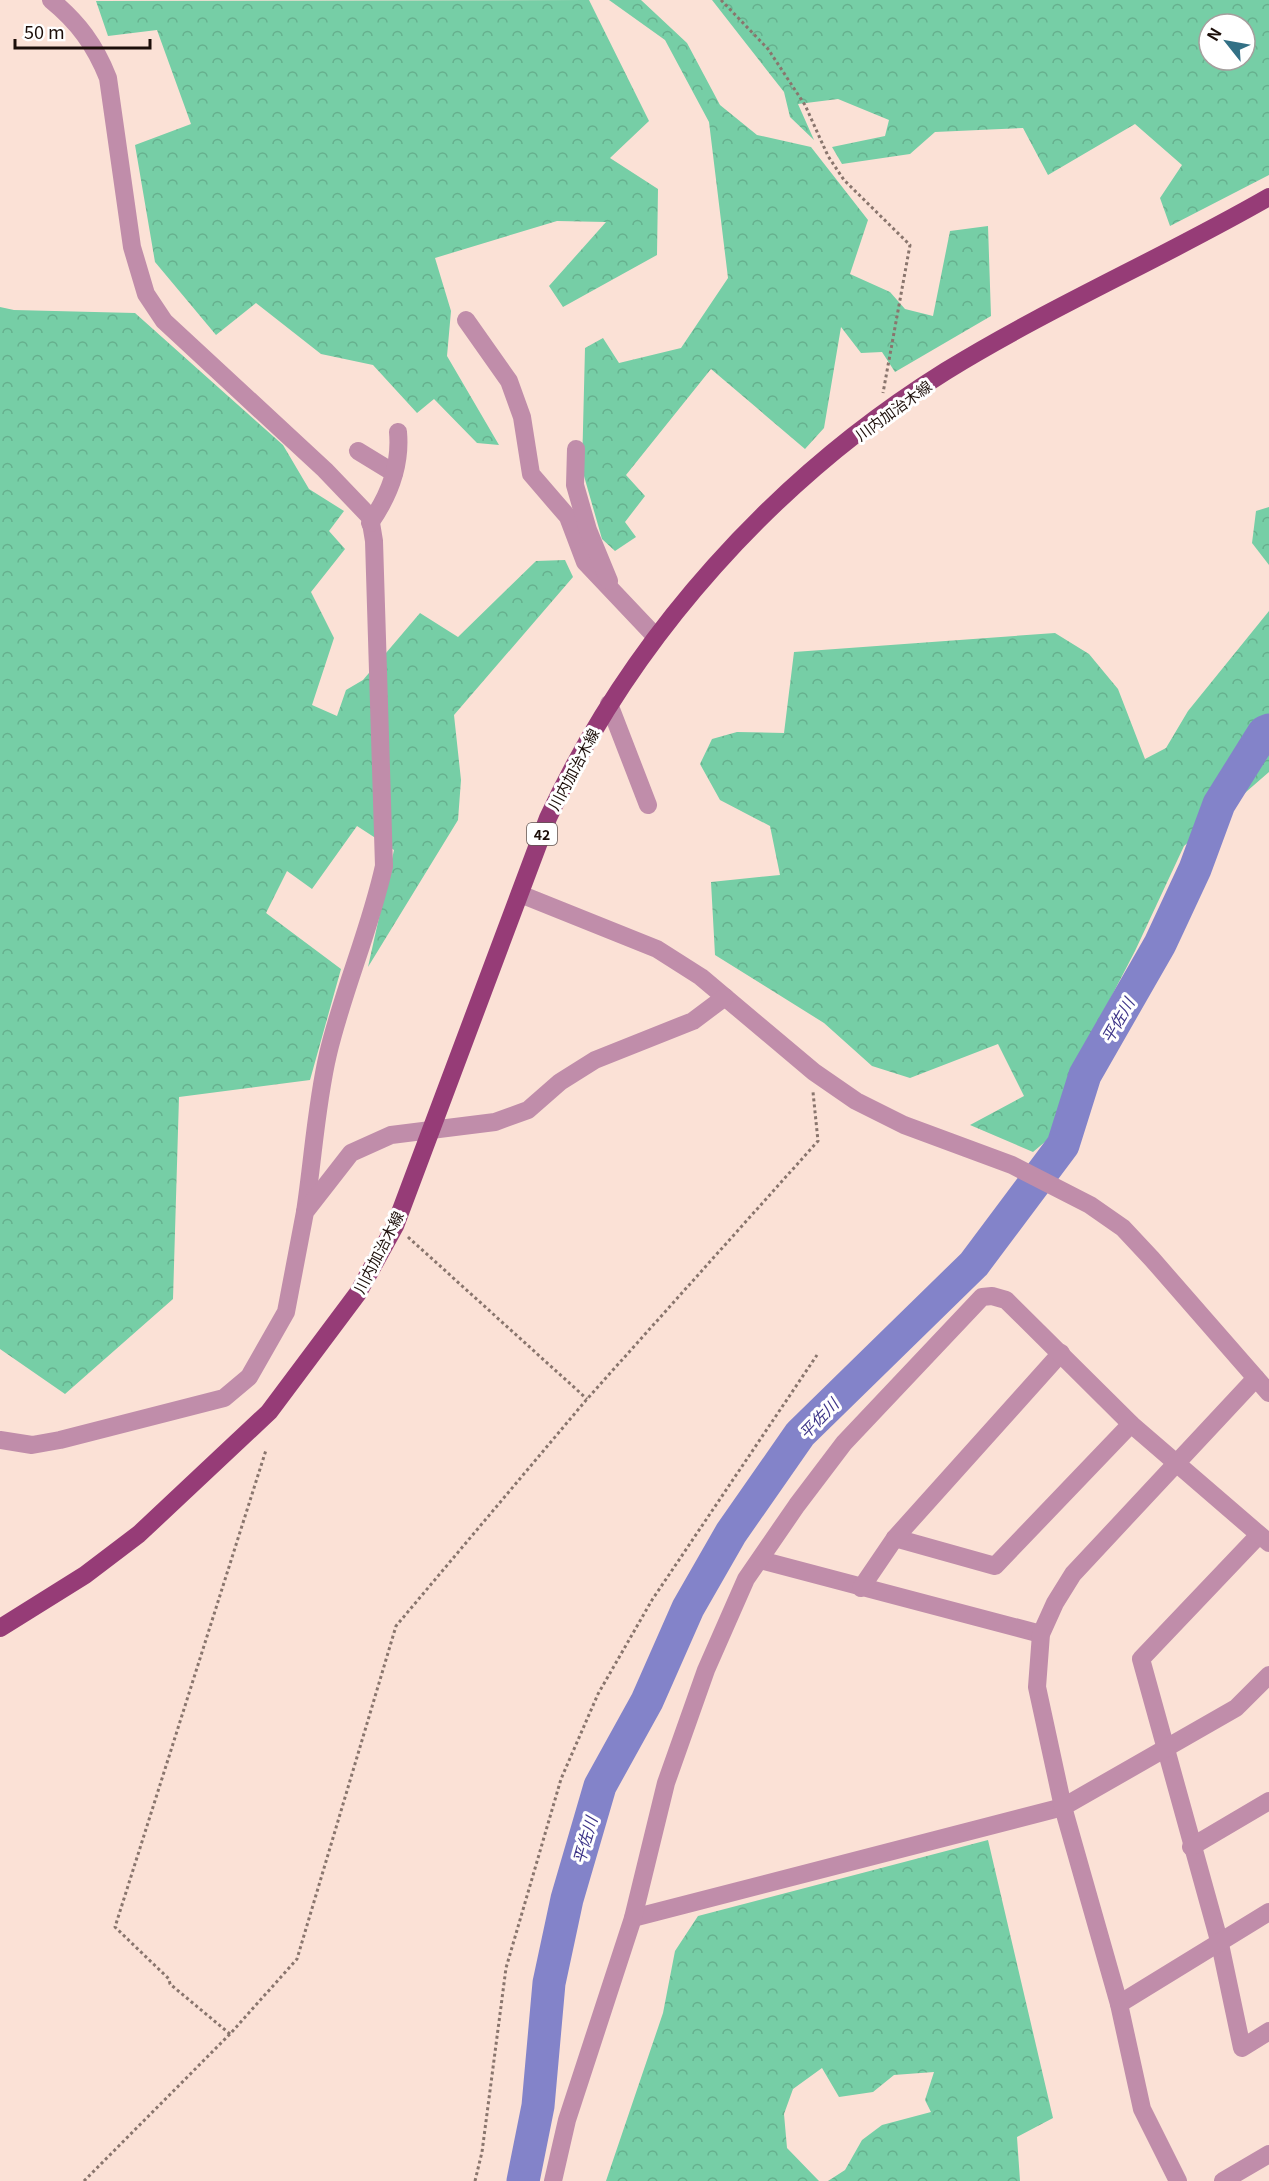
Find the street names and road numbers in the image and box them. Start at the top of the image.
street label: 川内加治木線 [850,375,936,445]
street label: 川内加治木線 [543,724,603,814]
road number: 42 [527,823,557,845]
street label: 川内加治木線 [348,1207,408,1297]

